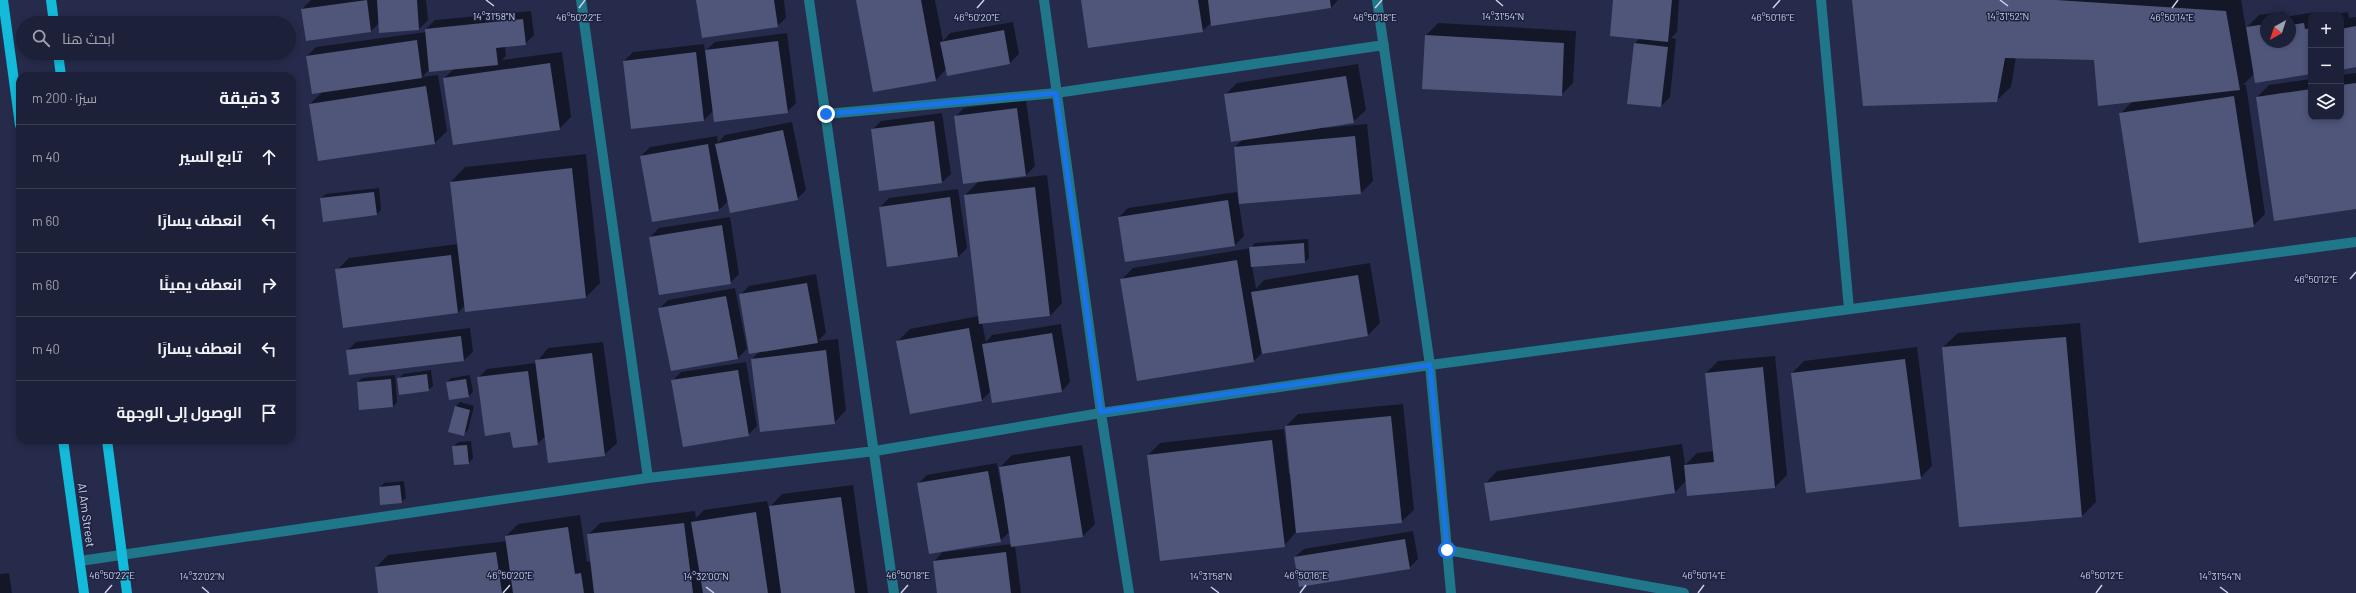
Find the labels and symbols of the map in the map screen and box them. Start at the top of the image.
text: 14°31'58"N [473,10,515,22]
text: 14°31'54"N [1482,10,1524,22]
text: 14°31'52"N [1987,10,2029,22]
text: 46°50'22"E [556,11,602,23]
text: 46°50'20"E [954,11,1000,23]
text: 46°50'18"E [1353,11,1397,23]
text: 46°50'16"E [1751,11,1795,23]
text: 46°50'14"E [2150,11,2194,23]
north arrow [2260,12,2296,48]
route end [817,105,835,123]
text: 46°50'12"E [2294,273,2338,285]
street label: Al Am Street [76,482,98,548]
route start [1438,541,1456,559]
text: 46°50'22"E [89,569,135,581]
text: 46°50'20"E [487,569,533,581]
text: 46°50'18"E [886,569,930,581]
text: 46°50'16"E [1284,569,1328,581]
text: 46°50'14"E [1682,569,1726,581]
text: 46°50'12"E [2080,569,2124,581]
text: 14°32'02"N [179,570,225,582]
text: 14°32'00"N [683,570,729,582]
text: 14°31'58"N [1190,570,1232,582]
text: 14°31'54"N [2199,570,2241,582]

